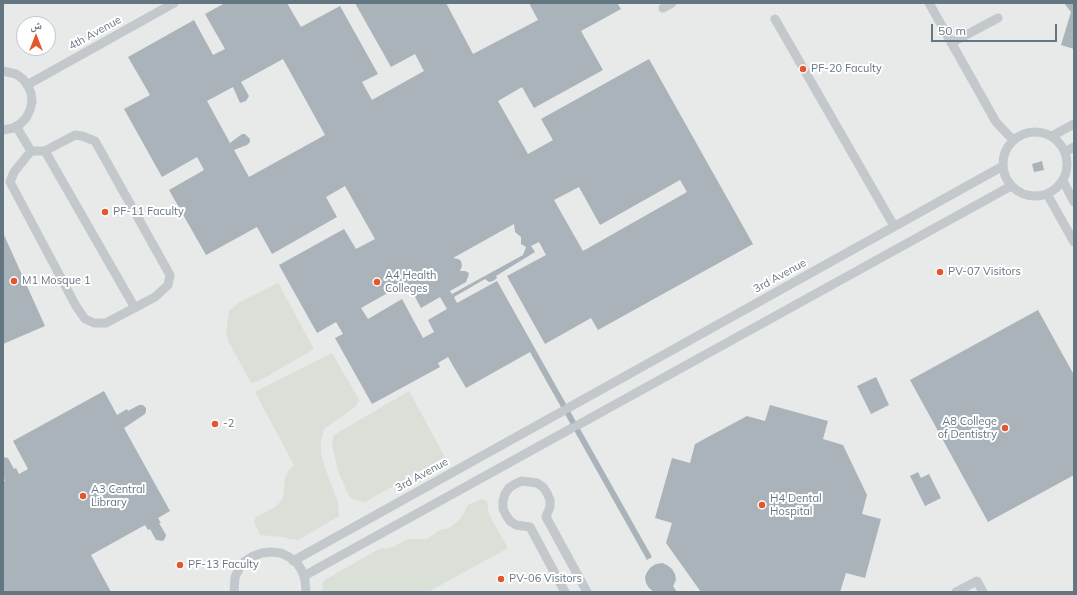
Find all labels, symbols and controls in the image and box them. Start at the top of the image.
street label: 4th Avenue [66,13,124,53]
north arrow [16,16,56,56]
scale bar [933,16,1059,42]
text: ش [30,18,42,32]
text: 50 m [938,23,966,38]
place label: PF-20 Faculty [811,62,882,76]
marker: PF-20 Faculty [798,64,808,74]
place label: PF-11 Faculty [113,205,184,219]
marker: PF-11 Faculty [100,207,110,217]
street label: 3rd Avenue [751,256,809,296]
place label: PV-07 Visitors [948,265,1021,279]
marker: PV-07 Visitors [935,267,945,277]
place label: A4 Health Colleges [385,269,436,295]
place label: M1 Mosque 1 [22,274,90,288]
marker: M1 Mosque 1 [9,276,19,286]
marker: A4 Health Colleges [372,277,382,287]
place label: A8 College of Dentistry [938,415,997,441]
place label: -2 [223,417,234,431]
marker: -2 [210,419,220,429]
marker: A8 College of Dentistry [1000,423,1010,433]
street label: 3rd Avenue [393,455,451,495]
place label: A3 Central Library [91,483,145,509]
marker: A3 Central Library [78,491,88,501]
place label: H4 Dental Hospital [770,492,822,518]
marker: H4 Dental Hospital [757,500,767,510]
place label: PF-13 Faculty [188,558,259,572]
marker: PF-13 Faculty [175,560,185,570]
place label: PV-06 Visitors [509,572,582,586]
marker: PV-06 Visitors [496,574,506,584]

